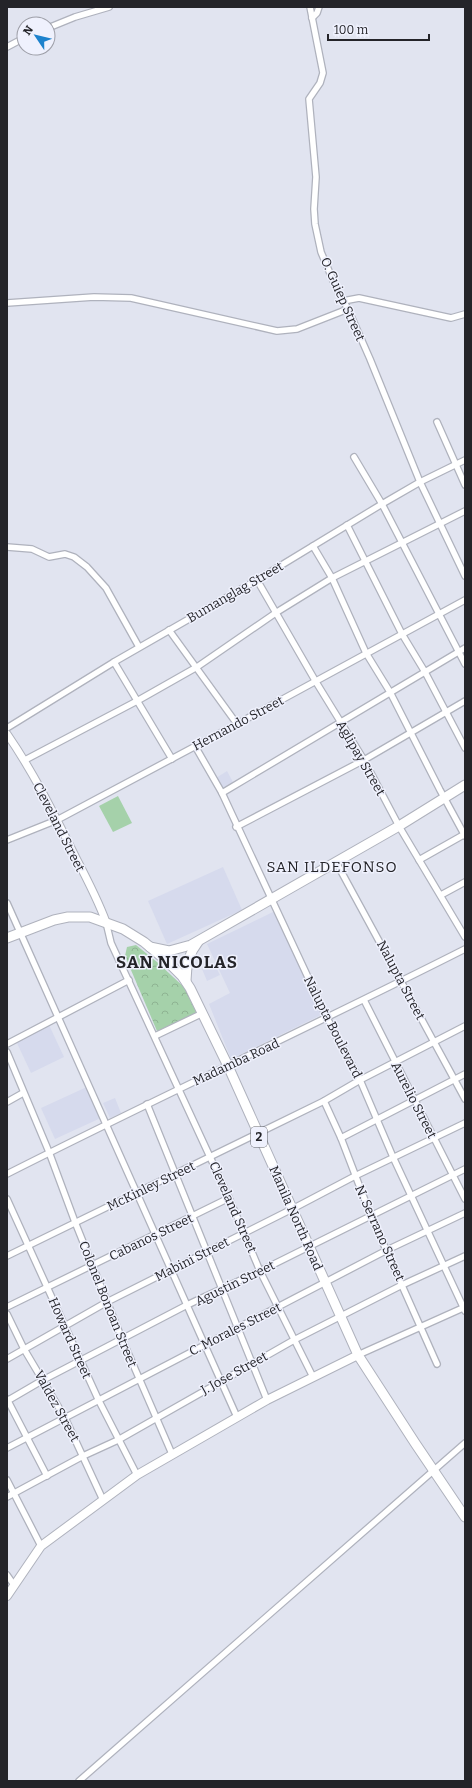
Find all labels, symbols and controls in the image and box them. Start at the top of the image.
north arrow [16,16,56,56]
scale bar [328,16,429,42]
text: N [20,23,36,38]
text: 100 m [334,23,369,37]
street label: O. Guiep Street [318,255,368,343]
street label: Bumanglag Street [184,558,286,626]
street label: Hernando Street [190,693,286,753]
street label: Aglipay Street [333,718,389,798]
street label: Cleveland Street [30,780,88,874]
district label: SAN ILDEFONSO [266,858,398,876]
street label: Nalupta Street [374,938,428,1023]
district label: SAN NICOLAS [116,952,238,973]
street label: Nalupta Boulevard [301,974,365,1081]
street label: Madamba Road [191,1035,282,1089]
street label: Aurelio Street [388,1059,440,1141]
road number: 2 [251,1127,267,1147]
street label: McKinley Street [105,1158,198,1214]
street label: Cleveland Street [206,1159,260,1255]
street label: Manila North Road [266,1163,326,1273]
street label: N. Serrano Street [352,1183,408,1284]
street label: Cabanos Street [107,1210,195,1264]
street label: Mabini Street [152,1234,232,1284]
street label: Colonel Bonoan Street [76,1239,140,1369]
street label: Agustin Street [193,1257,277,1309]
street label: Howard Street [45,1295,95,1381]
street label: C. Morales Street [187,1299,284,1359]
street label: J. Jose Street [197,1348,270,1398]
street label: Valdez Street [31,1368,83,1444]

